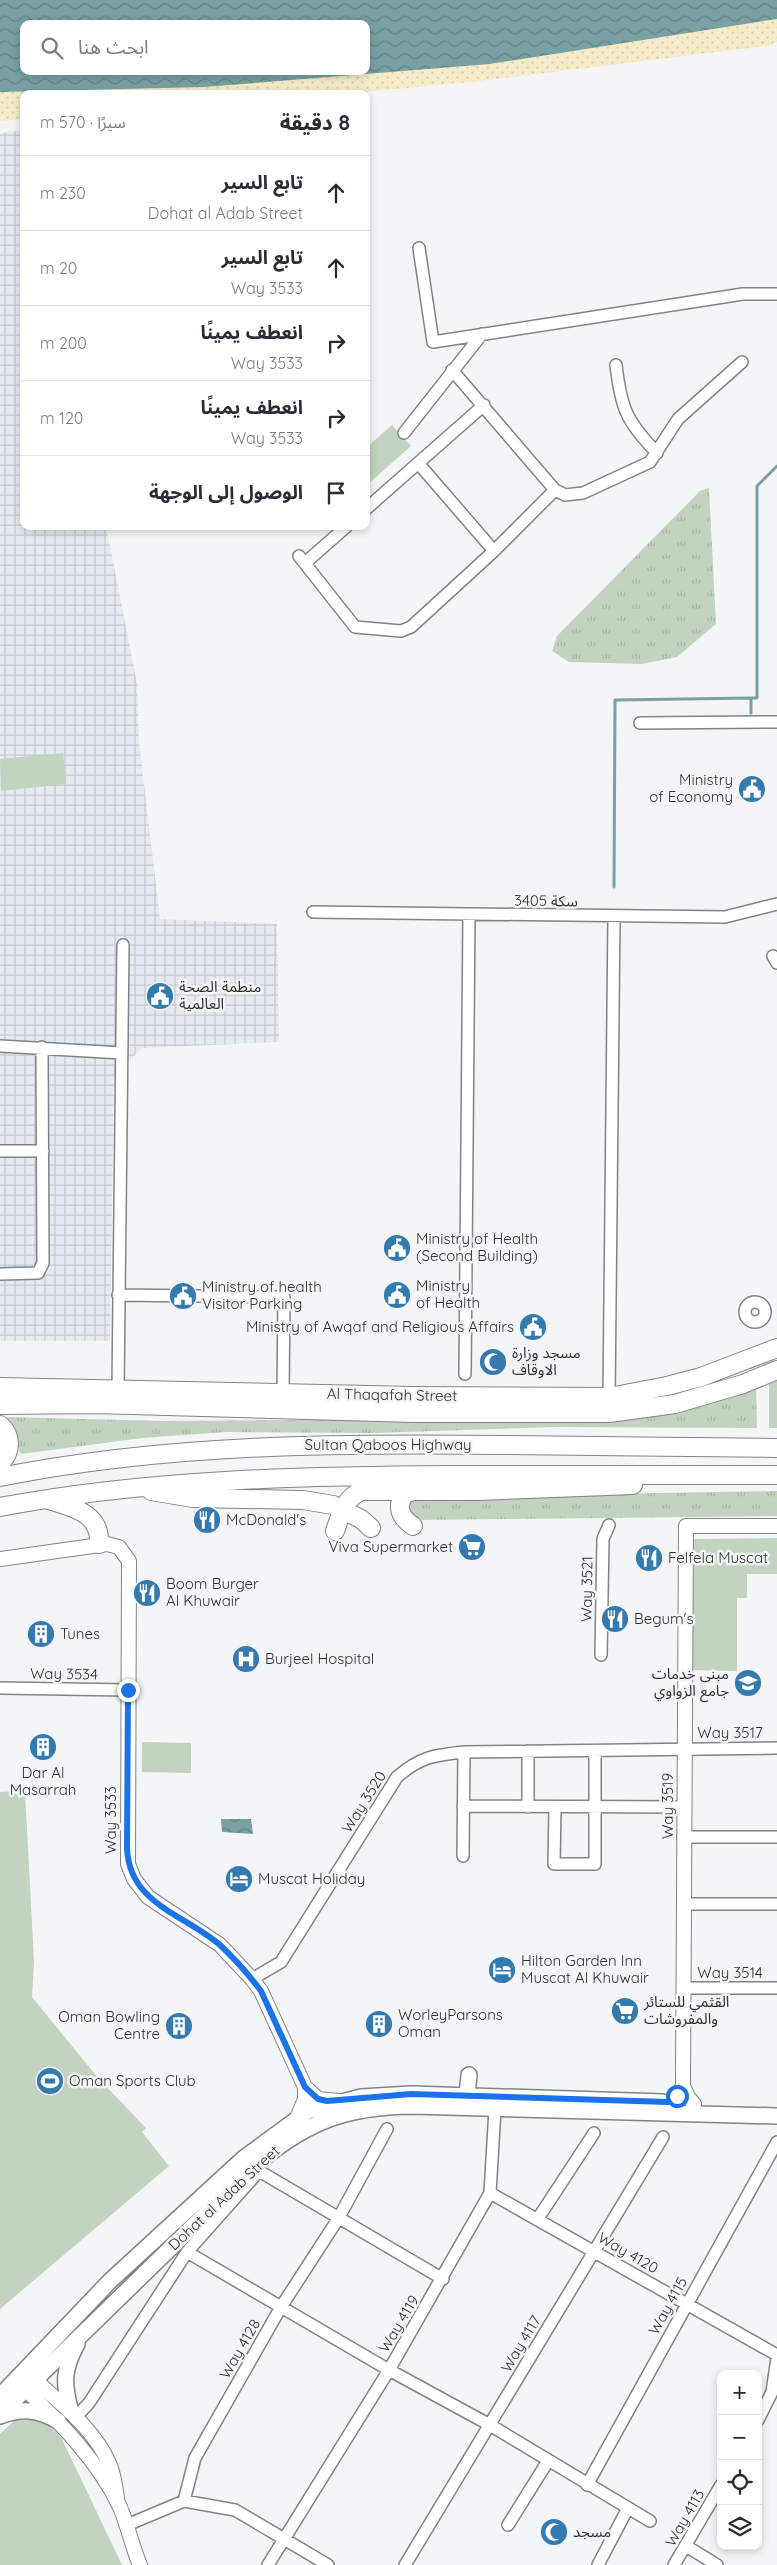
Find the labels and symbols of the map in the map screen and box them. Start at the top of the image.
place label: Ministry of Economy [649,770,733,806]
public building icon: Ministry of Economy [737,774,767,804]
street label: سكة 3405 [514,890,578,911]
place label: منطمة الصحة العالمية [179,977,261,1013]
public building icon: منطمة الصحة العالمية [145,981,175,1011]
place label: Ministry of Health (Second Building) [416,1229,538,1265]
public building icon: Ministry of Health (Second Building) [382,1233,412,1263]
place label: Ministry of Health [416,1276,480,1312]
place label: Ministry of health Visitor Parking [202,1277,322,1313]
public building icon: Ministry of Health [382,1280,412,1310]
public building icon: Ministry of health Visitor Parking [168,1281,198,1311]
public building icon: Ministry of Awqaf and Religious Affairs [518,1312,548,1342]
place label: Ministry of Awqaf and Religious Affairs [246,1317,514,1336]
place label: مسجد وزارة الاوقاف [512,1343,581,1379]
mosque icon: مسجد وزارة الاوقاف [478,1347,508,1377]
street label: Al Thaqafah Street [327,1384,457,1405]
street label: Sultan Qaboos Highway [304,1435,472,1454]
restaurant icon: McDonald's [192,1505,222,1535]
place label: McDonald's [226,1510,306,1529]
supermarket icon: Viva Supermarket [457,1532,487,1562]
place label: Viva Supermarket [329,1537,453,1556]
restaurant icon: Felfela Muscat [634,1543,664,1573]
place label: Felfela Muscat [668,1548,768,1567]
street label: Way 3521 [576,1556,597,1622]
place label: Boom Burger Al Khuwair [166,1574,259,1610]
restaurant icon: Boom Burger Al Khuwair [132,1578,162,1608]
restaurant icon: Begum's [600,1604,630,1634]
place label: Begum's [634,1609,694,1628]
building icon: Tunes [26,1619,56,1649]
place label: Tunes [60,1624,100,1643]
hospital icon: Burjeel Hospital [231,1644,261,1674]
place label: Burjeel Hospital [265,1649,374,1668]
street label: Way 3534 [30,1663,98,1684]
place label: مبنى خدمات جامع الزواوي [652,1664,729,1703]
school or university icon: مبنى خدمات جامع الزواوي [733,1668,763,1698]
route end [117,1679,140,1702]
street label: Way 3517 [697,1723,763,1742]
building icon: Dar Al Masarrah [28,1732,58,1762]
place label: Dar Al Masarrah [10,1763,76,1799]
street label: Way 3520 [337,1767,390,1836]
street label: Way 3519 [658,1773,677,1839]
street label: Way 3533 [101,1786,120,1854]
hotel icon: Muscat Holiday [224,1864,254,1894]
place label: Muscat Holiday [258,1869,365,1888]
place label: Hilton Garden Inn Muscat Al Khuwair [521,1951,649,1987]
hotel icon: Hilton Garden Inn Muscat Al Khuwair [487,1955,517,1985]
street label: Way 3514 [697,1963,763,1982]
place label: القثمي للستائر والمفروشات [643,1992,729,2028]
supermarket icon: القثمي للستائر والمفروشات [610,1996,640,2026]
place label: WorleyParsons Oman [398,2005,503,2041]
place label: Oman Bowling Centre [58,2007,160,2043]
building icon: WorleyParsons Oman [364,2009,394,2039]
building icon: Oman Bowling Centre [164,2011,194,2041]
sports icon: Oman Sports Club [35,2066,65,2096]
place label: Oman Sports Club [69,2071,196,2090]
route start [666,2085,689,2108]
street label: Dohat al Adab Street [164,2141,283,2254]
street label: Way 4120 [595,2228,662,2277]
street label: Way 4115 [644,2274,691,2338]
street label: Way 4119 [374,2292,423,2356]
street label: Way 4117 [496,2312,545,2375]
street label: Way 4128 [215,2315,264,2382]
street label: Way 4113 [661,2486,709,2550]
mosque icon: مسجد [539,2517,569,2547]
place label: مسجد [573,2522,611,2541]

